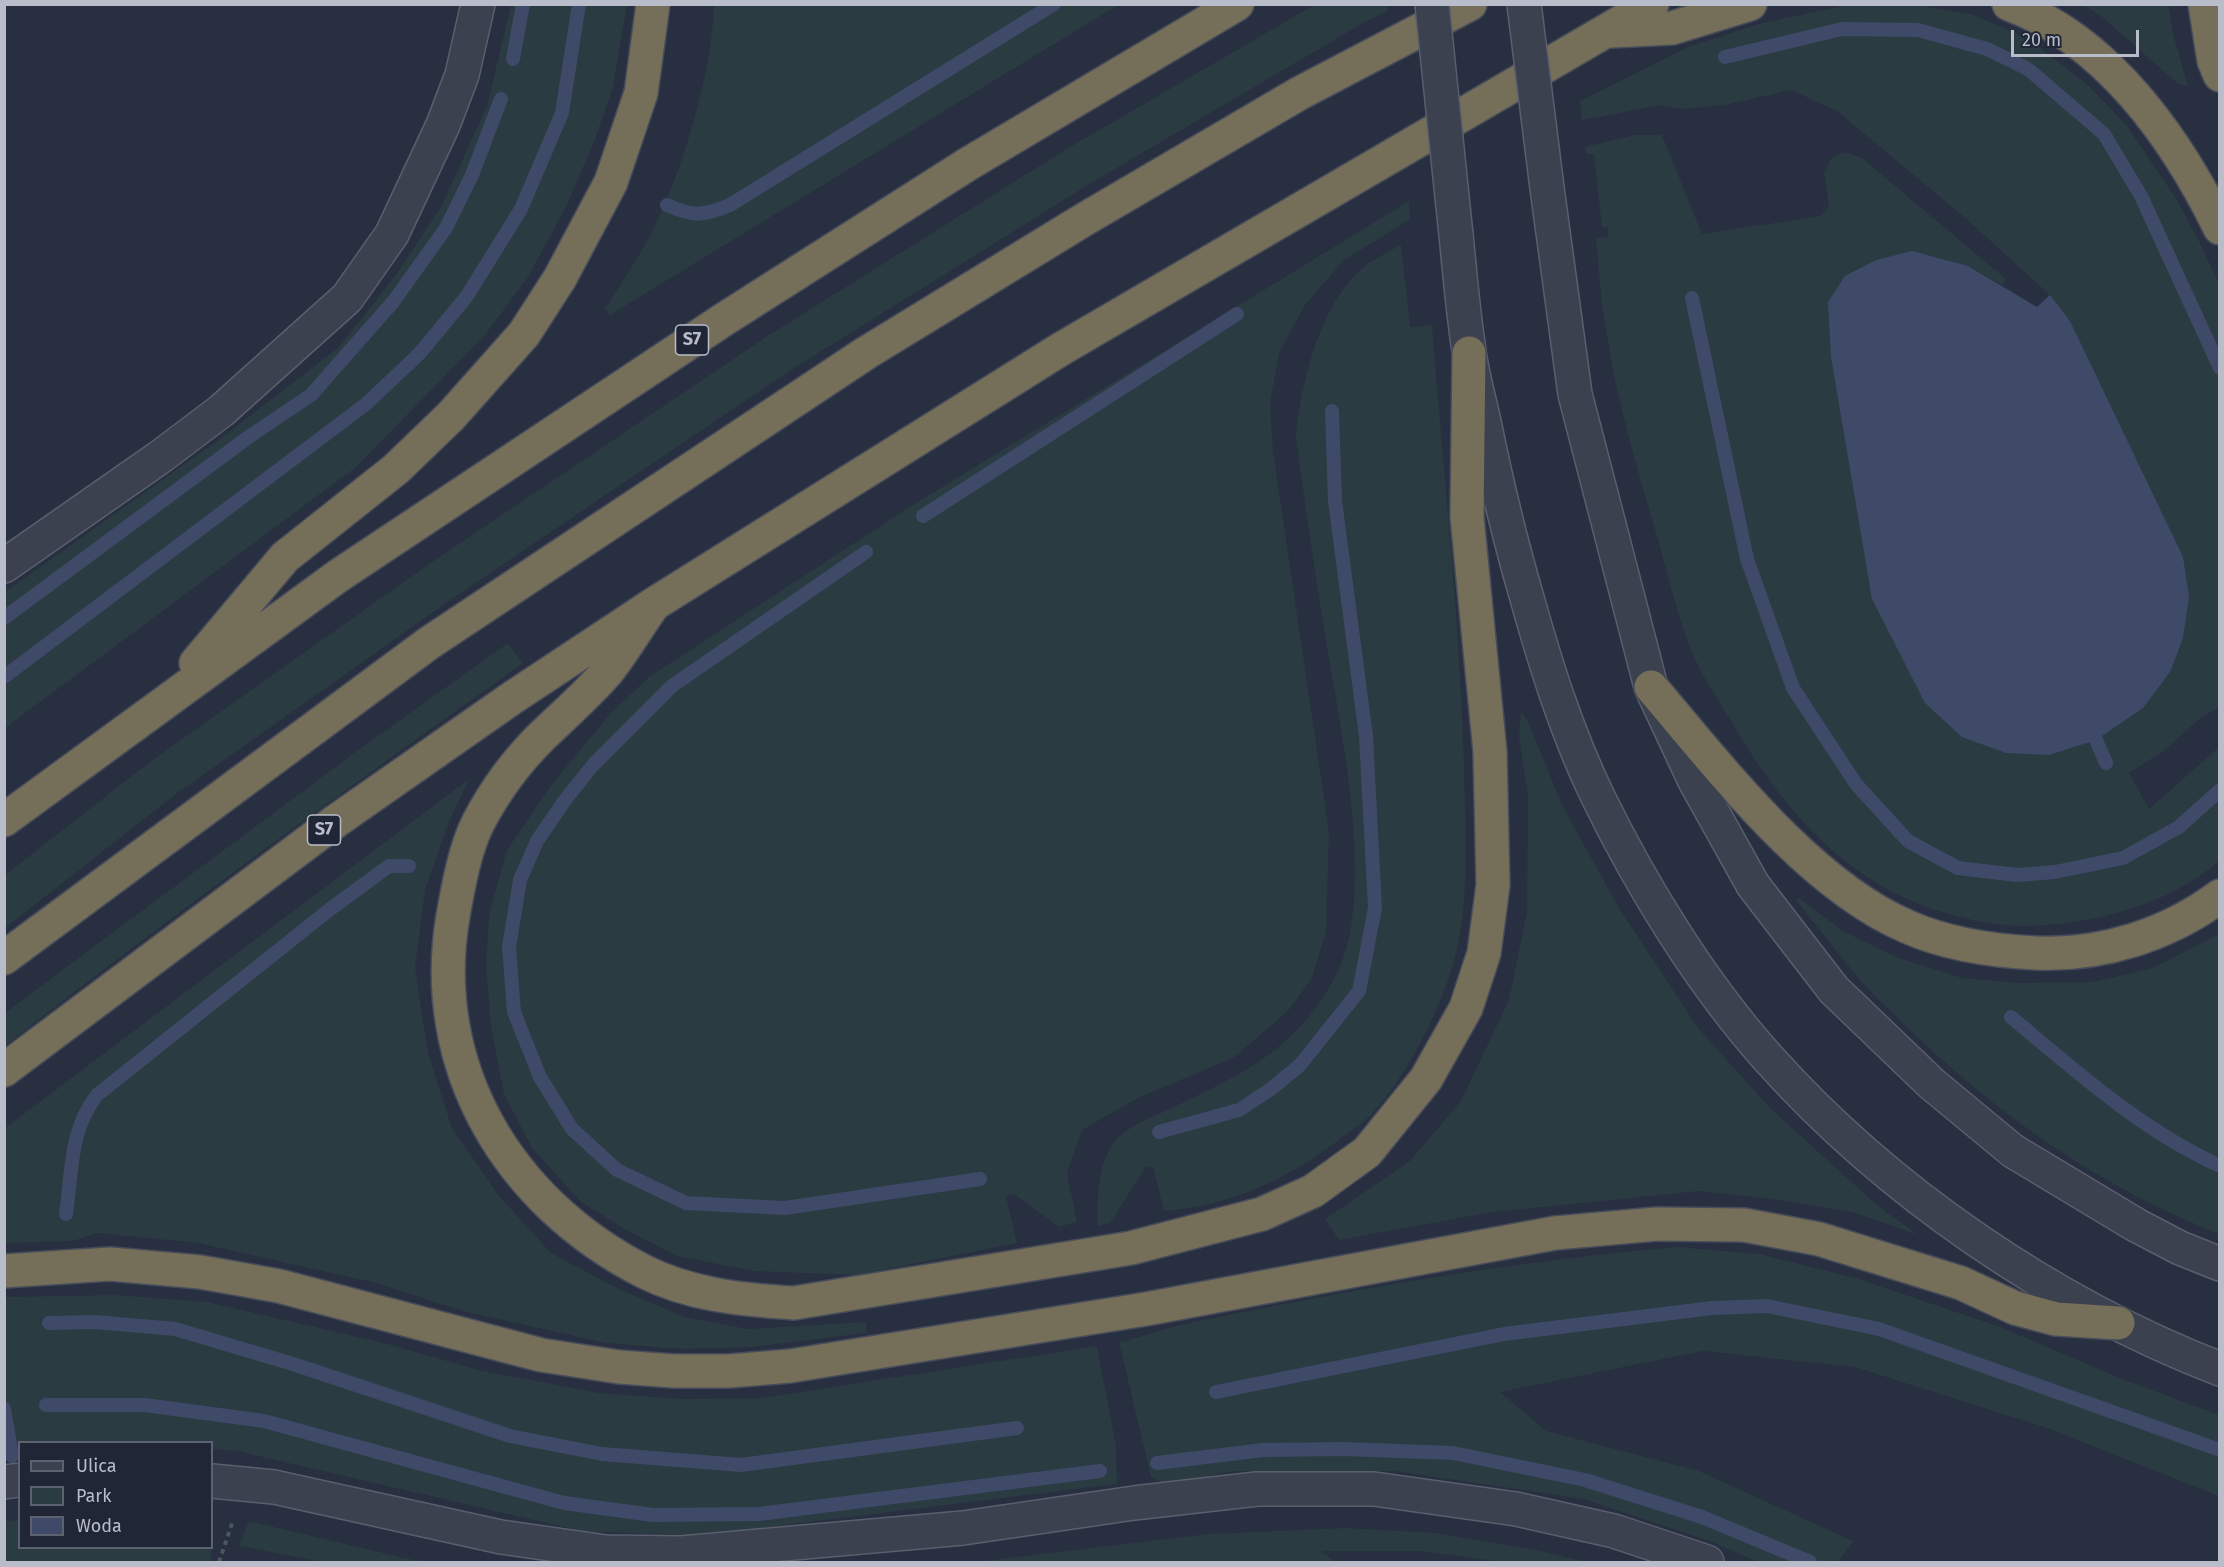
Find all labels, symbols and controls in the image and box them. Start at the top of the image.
scale bar [2014,18,2142,56]
text: 20 m [2022,29,2061,51]
road number: S7 [676,325,708,355]
road number: S7 [308,815,340,845]
legend [18,1441,213,1549]
text: Ulica [76,1455,116,1477]
text: Park [76,1485,111,1507]
text: Woda [76,1515,122,1537]

